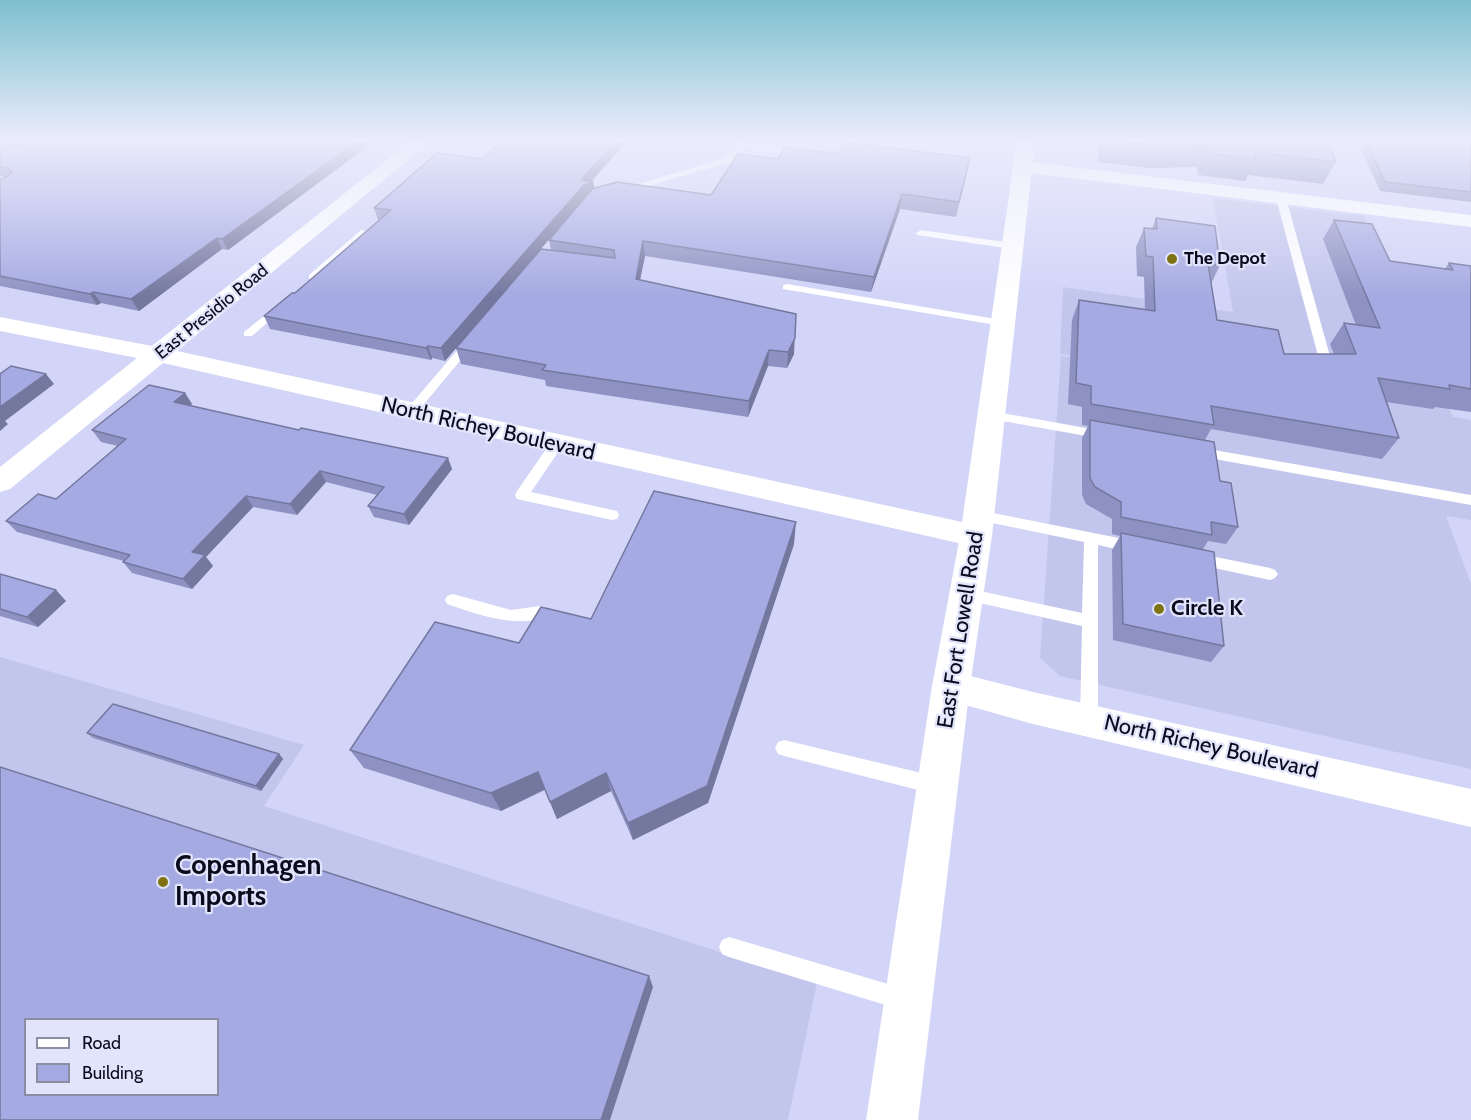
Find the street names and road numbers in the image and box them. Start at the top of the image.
street label: East Presidio Road [151,260,273,364]
street label: North Richey Boulevard [379,392,597,466]
street label: East Fort Lowell Road [932,530,990,730]
street label: North Richey Boulevard [1102,710,1320,784]

